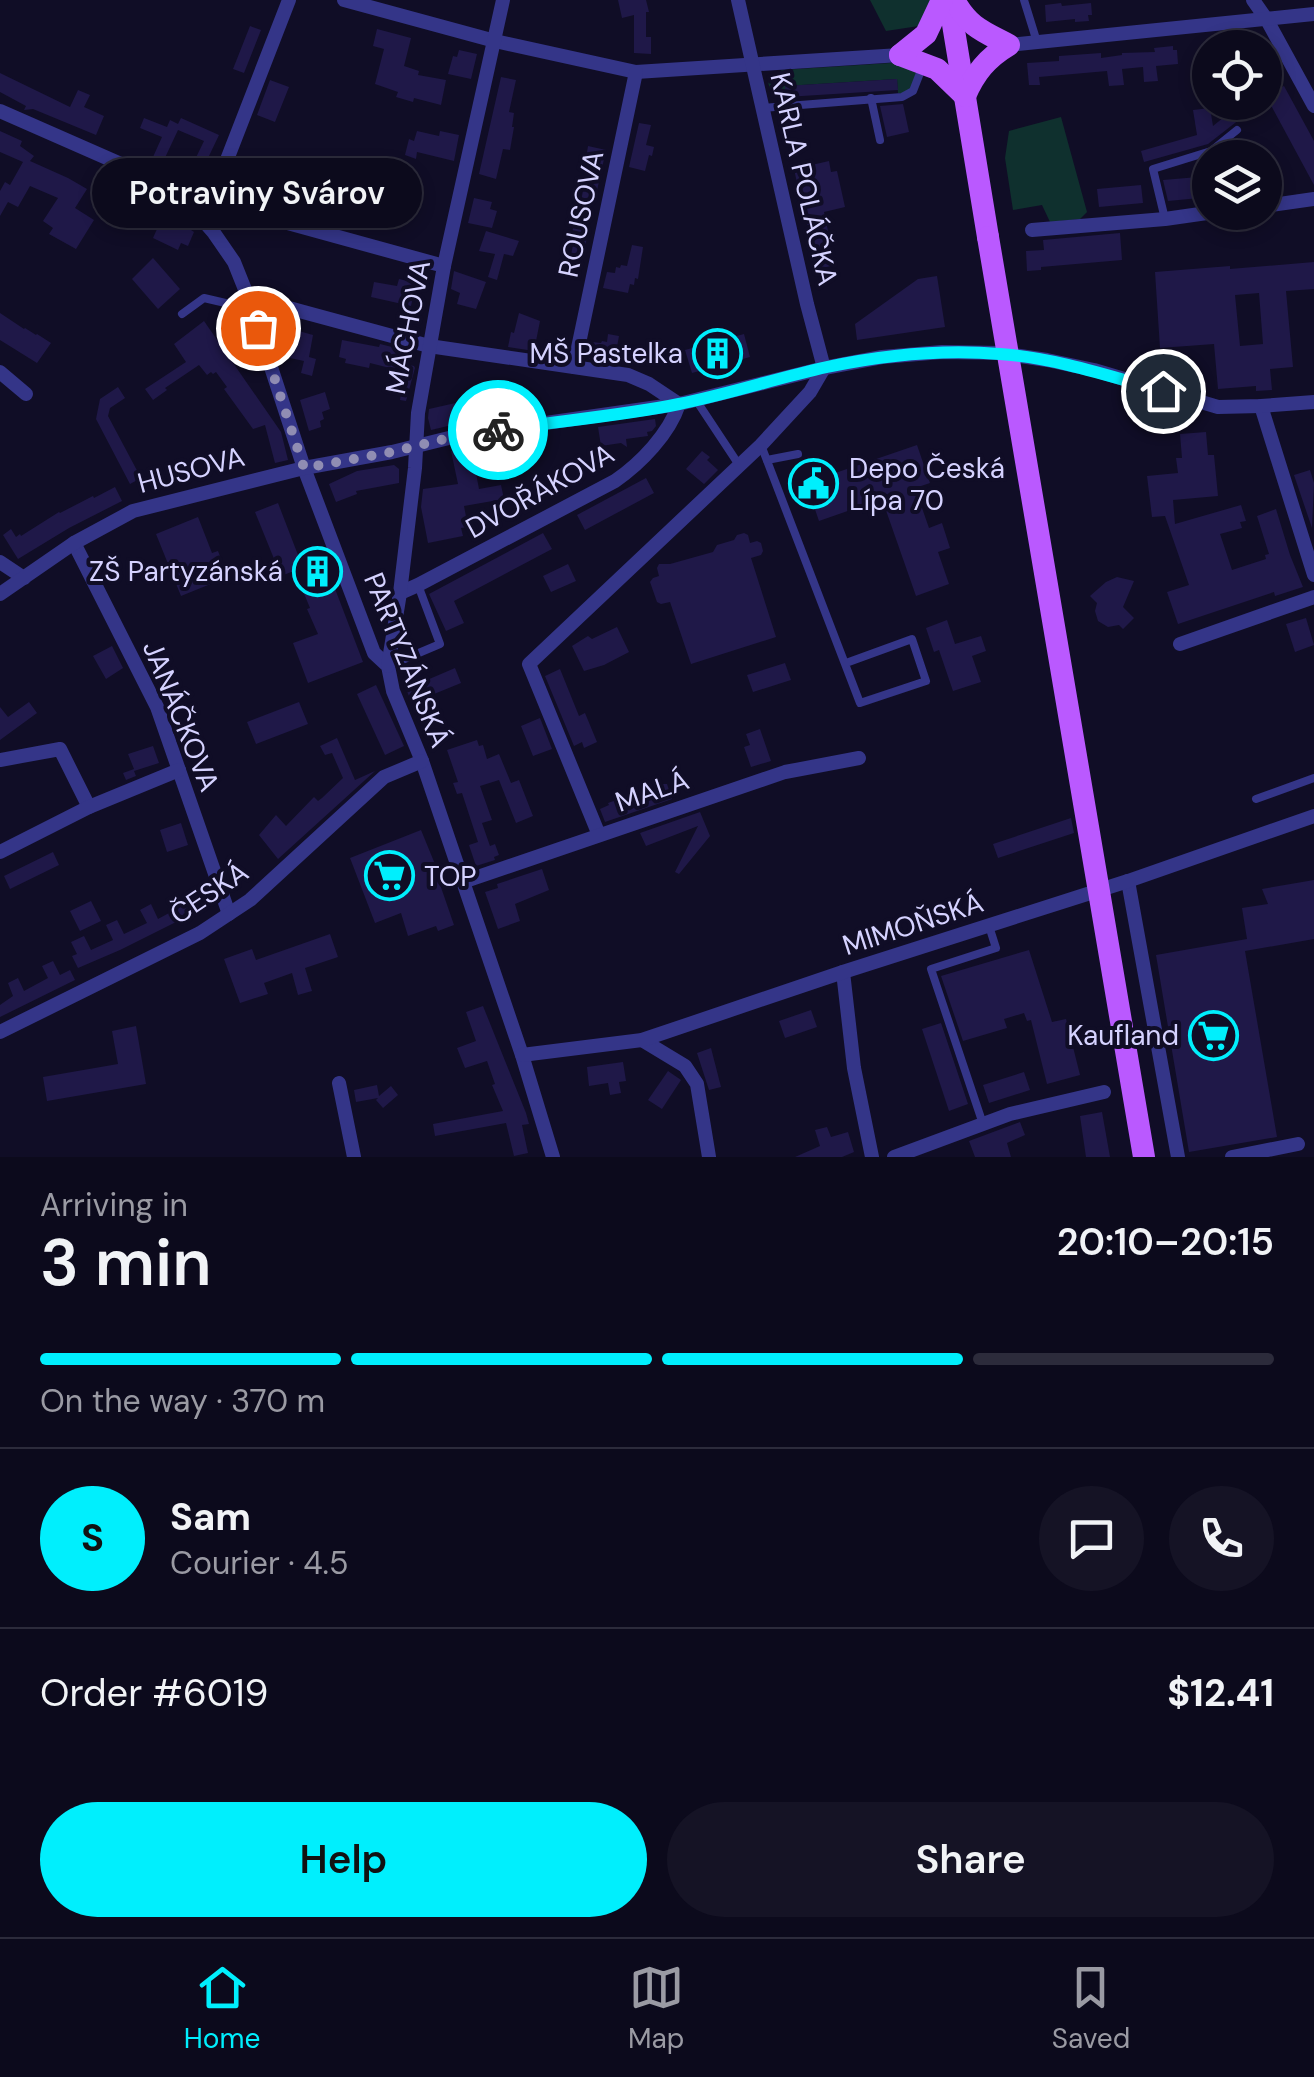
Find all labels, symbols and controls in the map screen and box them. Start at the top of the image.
map controls [1192,30,1282,230]
button: locate [1192,30,1282,120]
street label: KARLA POLÁČKA [762,69,846,289]
button: layers [1192,140,1282,230]
street label: ROUSOVA [550,147,612,281]
callout: Potraviny Svárov [93,158,423,228]
text: Potraviny Svárov [129,172,385,214]
street label: MÁCHOVA [377,257,439,397]
pin [216,286,301,371]
icon: bag [231,301,286,356]
building icon: MŠ Pastelka [692,327,744,379]
place label: MŠ Pastelka [530,335,683,372]
pin [1121,349,1206,434]
icon: home [1136,364,1191,419]
courier [448,380,548,480]
icon: bike [471,403,526,458]
street label: DVOŘÁKOVA [459,435,621,547]
street label: HUSOVA [133,438,249,502]
place label: Depo Česká Lípa 70 [849,450,1005,519]
public building icon: Depo Česká Lípa 70 [788,458,840,510]
building icon: ZŠ Partyzánská [292,545,344,597]
place label: ZŠ Partyzánská [89,553,283,590]
street label: PARTYZÁNSKÁ [355,567,459,753]
street label: JANÁČKOVA [134,635,228,797]
street label: MALÁ [610,761,694,821]
supermarket icon: TOP [363,850,415,902]
street label: ČESKÁ [163,853,255,933]
place label: TOP [424,858,477,895]
street label: MIMOŇSKÁ [838,884,988,964]
supermarket icon: Kaufland [1188,1009,1240,1061]
place label: Kaufland [1067,1017,1179,1054]
text: Arriving in [40,1184,188,1226]
text: 20:10–20:15 [1057,1217,1274,1267]
text: 3 min [40,1221,211,1305]
text: On the way · 370 m [40,1380,325,1422]
button: chat [1039,1486,1144,1591]
button: phone [1169,1486,1274,1591]
text: Sam [170,1492,251,1542]
text: S [81,1513,104,1563]
text: Courier · 4.5 [170,1542,348,1584]
text: Order #6019 [40,1668,268,1718]
text: $12.41 [1167,1668,1274,1718]
button: Help [40,1802,647,1917]
button: Share [667,1802,1274,1917]
tab: Home [184,1960,260,2057]
tab: Map [628,1960,684,2057]
tab: Saved [1052,1960,1130,2057]

